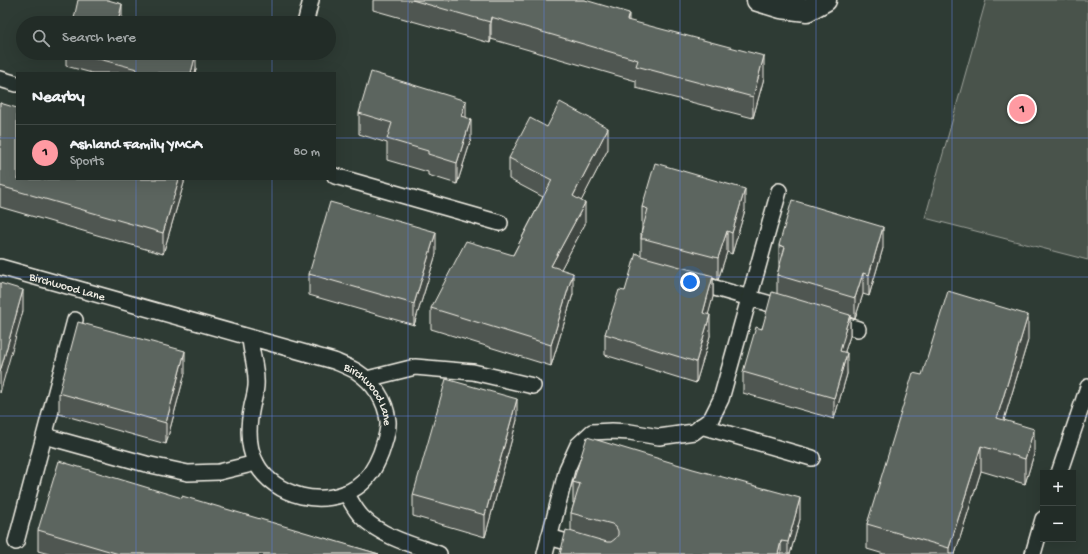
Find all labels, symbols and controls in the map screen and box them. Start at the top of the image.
search box [16,16,336,60]
icon: search [30,27,52,49]
text: Search here [62,29,136,47]
text: Nearby [32,88,85,108]
pin: 1 [1009,94,1035,124]
text: Ashland Family YMCA [70,136,202,154]
text: 1 [42,145,48,160]
text: 80 m [293,145,320,160]
text: Sports [70,154,104,169]
street label: Birchwood Lane [26,270,107,305]
your location [680,272,700,292]
street label: Birchwood Lane [340,361,393,427]
map controls [1040,470,1076,542]
button: + [1040,470,1076,506]
button: − [1040,506,1076,542]

